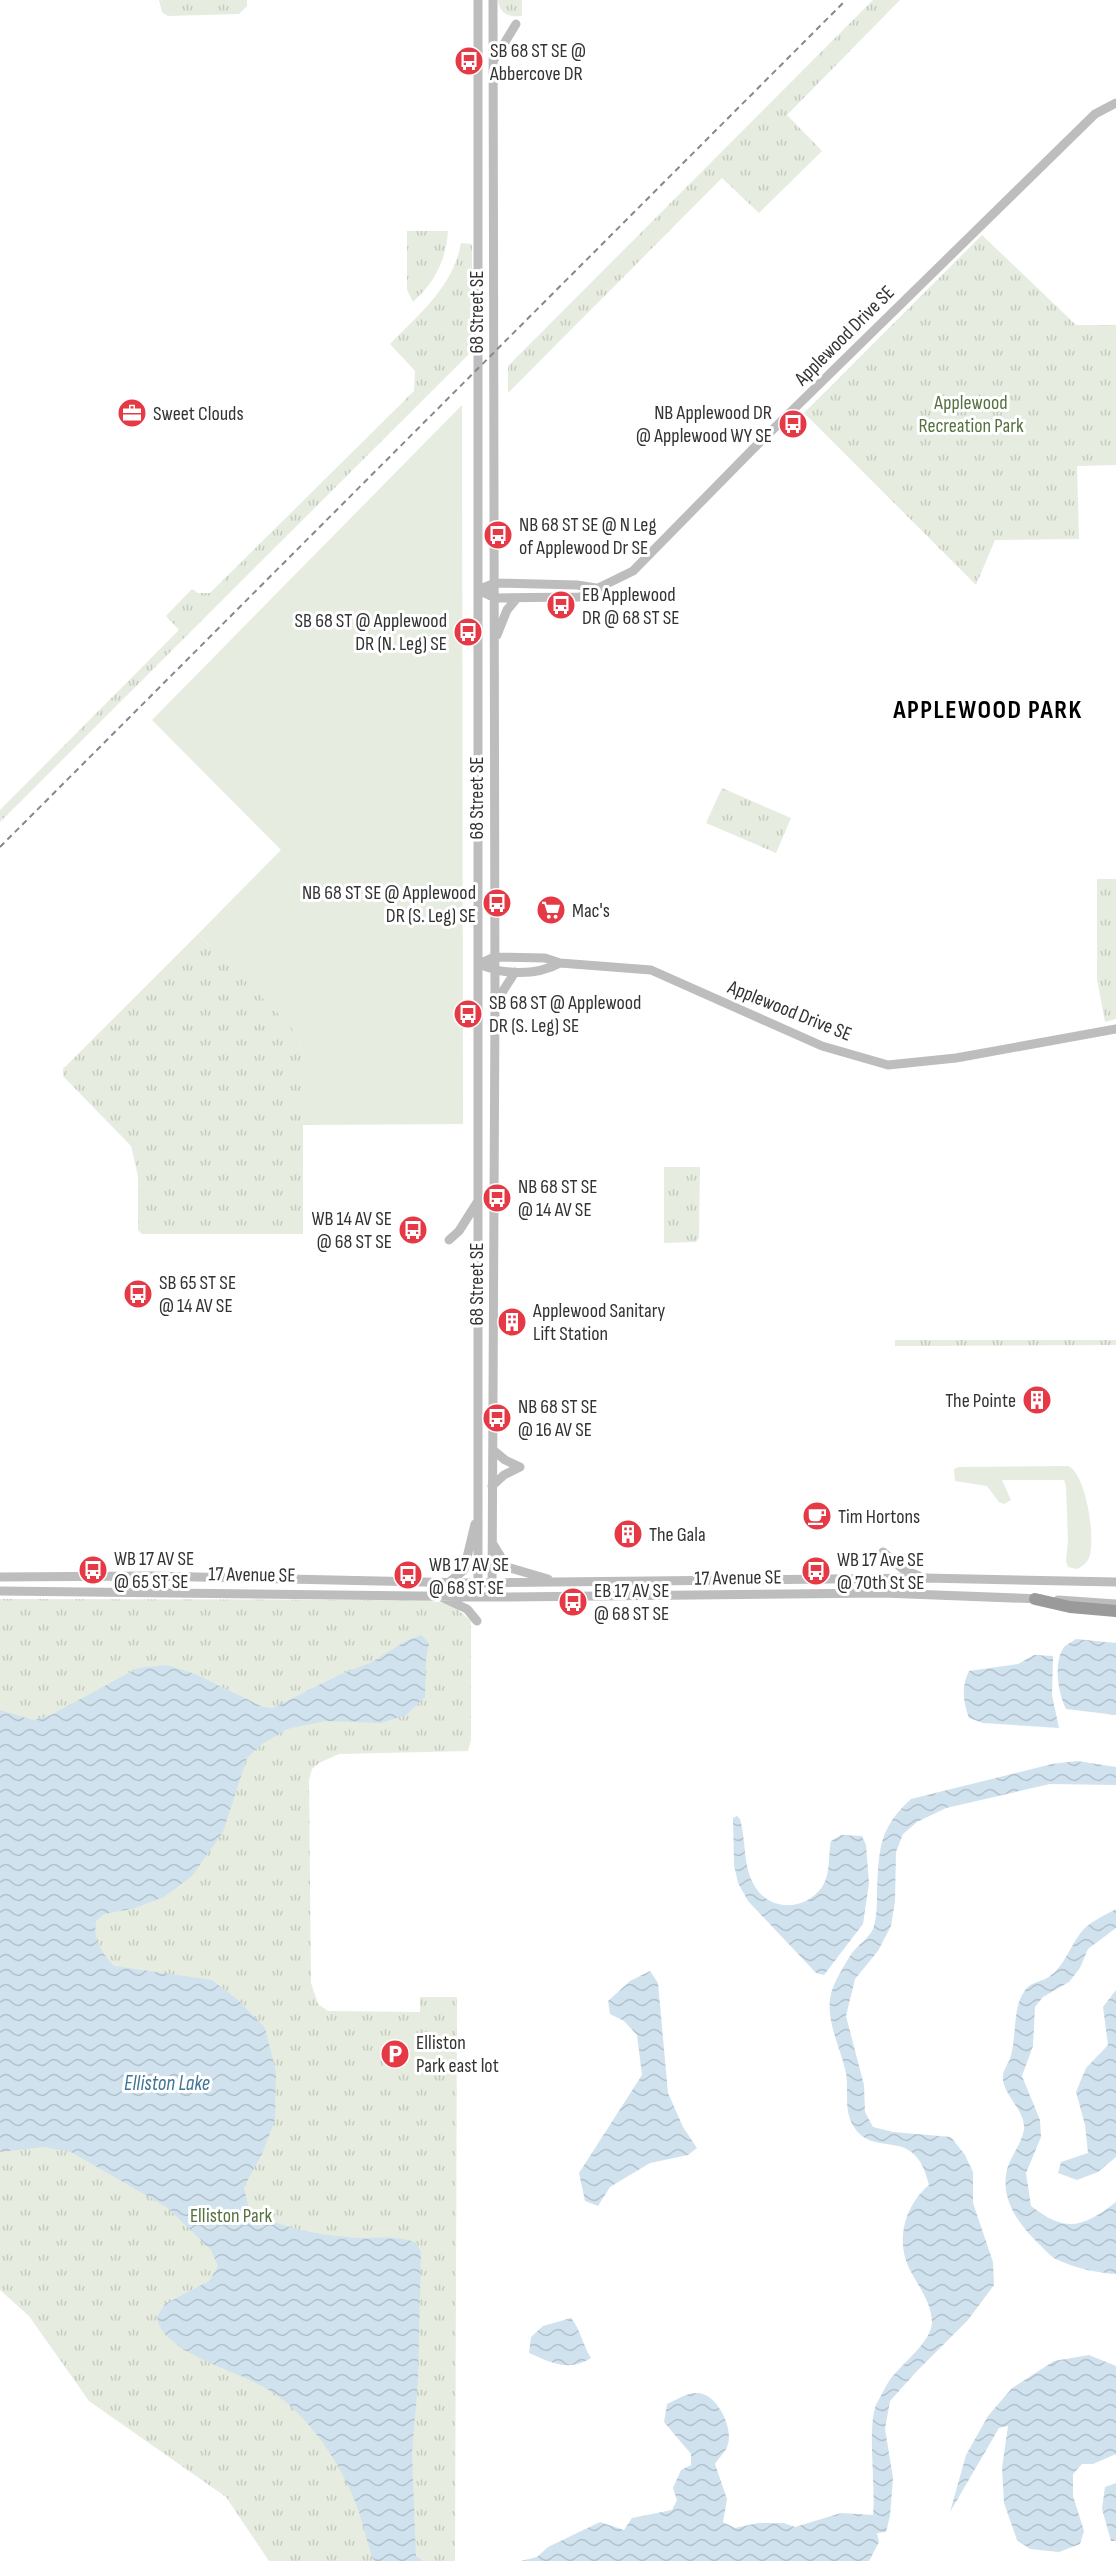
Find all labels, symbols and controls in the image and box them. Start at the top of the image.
place label: SB 68 ST SE @ Abbercove DR [489,39,586,86]
bus stop icon: SB 68 ST SE @ Abbercove DR [453,45,485,77]
street label: 68 Street SE [465,271,489,353]
street label: Applewood Drive SE [789,281,900,391]
park label: Applewood Recreation Park [918,391,1024,438]
office icon: Sweet Clouds [116,397,148,429]
place label: NB Applewood DR @ Applewood WY SE [636,401,772,448]
place label: Sweet Clouds [153,402,244,426]
bus stop icon: NB Applewood DR @ Applewood WY SE [777,408,809,440]
place label: NB 68 ST SE @ N Leg of Applewood Dr SE [519,513,656,560]
bus stop icon: NB 68 ST SE @ N Leg of Applewood Dr SE [482,519,514,551]
place label: EB Applewood DR @ 68 ST SE [582,583,680,630]
bus stop icon: EB Applewood DR @ 68 ST SE [545,589,577,621]
place label: SB 68 ST @ Applewood DR (N. Leg) SE [295,609,447,656]
bus stop icon: SB 68 ST @ Applewood DR (N. Leg) SE [452,616,484,648]
district label: APPLEWOOD PARK [892,695,1083,726]
street label: 68 Street SE [465,757,489,839]
place label: NB 68 ST SE @ Applewood DR (S. Leg) SE [302,881,476,928]
bus stop icon: NB 68 ST SE @ Applewood DR (S. Leg) SE [481,887,513,919]
supermarket icon: Mac's [535,894,567,926]
place label: Mac's [572,899,610,923]
street label: Applewood Drive SE [723,975,855,1047]
place label: SB 68 ST @ Applewood DR (S. Leg) SE [489,991,641,1038]
bus stop icon: SB 68 ST @ Applewood DR (S. Leg) SE [452,998,484,1030]
place label: NB 68 ST SE @ 14 AV SE [518,1175,598,1222]
bus stop icon: NB 68 ST SE @ 14 AV SE [481,1182,513,1214]
place label: WB 14 AV SE @ 68 ST SE [311,1207,392,1254]
bus stop icon: WB 14 AV SE @ 68 ST SE [397,1214,429,1246]
street label: 68 Street SE [465,1243,489,1325]
place label: SB 65 ST SE @ 14 AV SE [159,1271,236,1318]
bus stop icon: SB 65 ST SE @ 14 AV SE [122,1278,154,1310]
place label: Applewood Sanitary Lift Station [532,1299,666,1346]
building icon: Applewood Sanitary Lift Station [496,1306,528,1338]
building icon: The Pointe [1021,1384,1053,1416]
place label: The Pointe [945,1389,1016,1413]
place label: NB 68 ST SE @ 16 AV SE [518,1395,598,1442]
bus stop icon: NB 68 ST SE @ 16 AV SE [481,1402,513,1434]
cafe icon: Tim Hortons [801,1500,833,1532]
place label: Tim Hortons [838,1505,920,1529]
building icon: The Gala [612,1518,644,1550]
place label: The Gala [649,1523,706,1547]
place label: WB 17 AV SE @ 65 ST SE [114,1547,194,1594]
place label: WB 17 Ave SE @ 70th St SE [837,1548,924,1595]
place label: WB 17 AV SE @ 68 ST SE [429,1553,509,1600]
bus stop icon: WB 17 AV SE @ 65 ST SE [77,1554,109,1586]
bus stop icon: WB 17 Ave SE @ 70th St SE [800,1555,832,1587]
bus stop icon: WB 17 AV SE @ 68 ST SE [392,1559,424,1591]
street label: 17 Avenue SE [208,1562,296,1588]
street label: 17 Avenue SE [694,1565,782,1591]
place label: EB 17 AV SE @ 68 ST SE [594,1579,669,1626]
bus stop icon: EB 17 AV SE @ 68 ST SE [557,1586,589,1618]
place label: Elliston Park east lot [416,2031,499,2078]
parking icon: Elliston Park east lot [379,2038,411,2070]
water label: Elliston Lake [124,2071,210,2096]
park label: Elliston Park [190,2204,272,2228]

